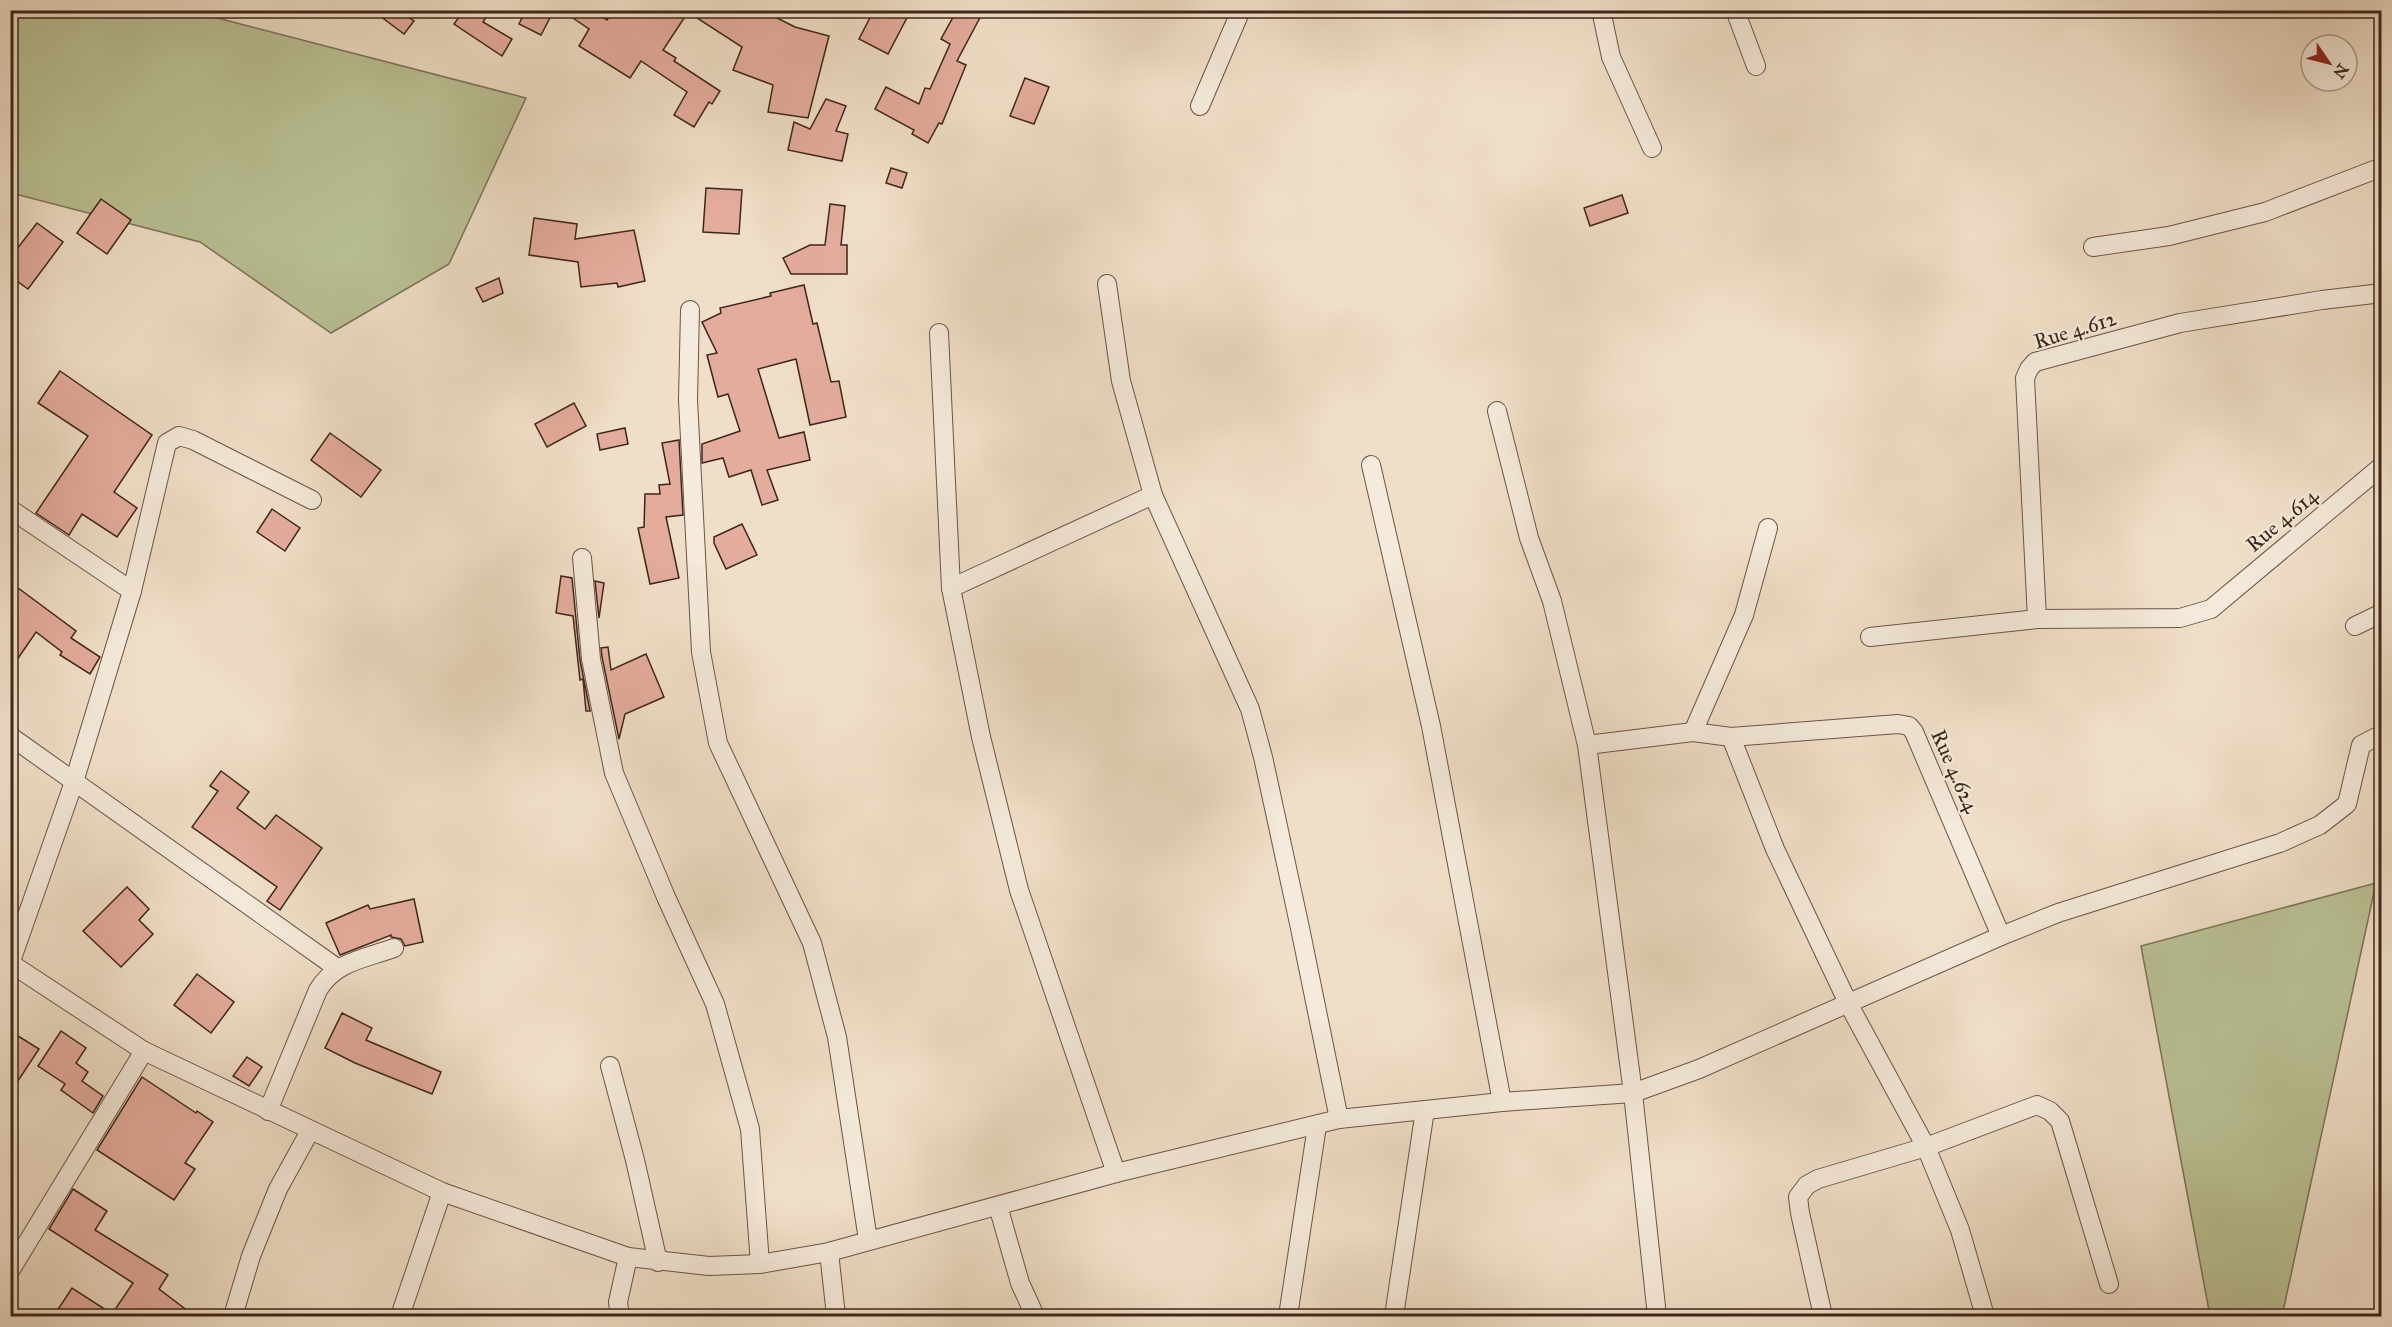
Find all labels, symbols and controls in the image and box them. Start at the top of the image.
north arrow [2299,33,2359,93]
text: N [2329,60,2353,83]
street label: Rue 4.612 [2031,305,2120,355]
street label: Rue 4.614 [2241,481,2324,558]
street label: Rue 4.624 [1925,725,1985,818]

